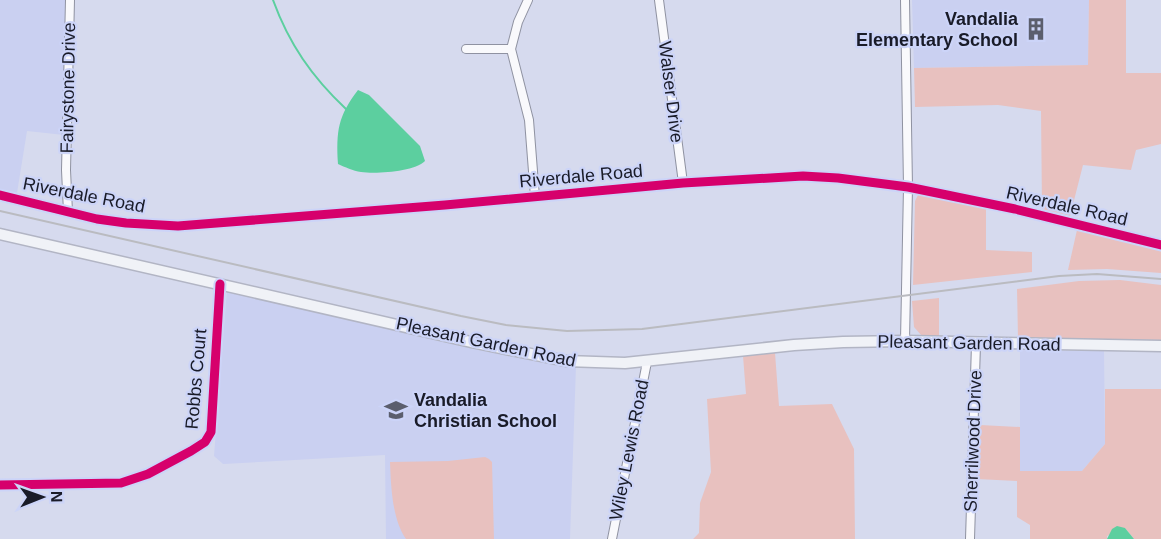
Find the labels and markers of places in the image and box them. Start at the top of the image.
place label: Vandalia Elementary School [856,9,1019,50]
building icon: Vandalia Elementary School [1023,16,1049,42]
place label: Vandalia Christian School [414,390,557,431]
school or university icon: Vandalia Christian School [383,397,409,423]

